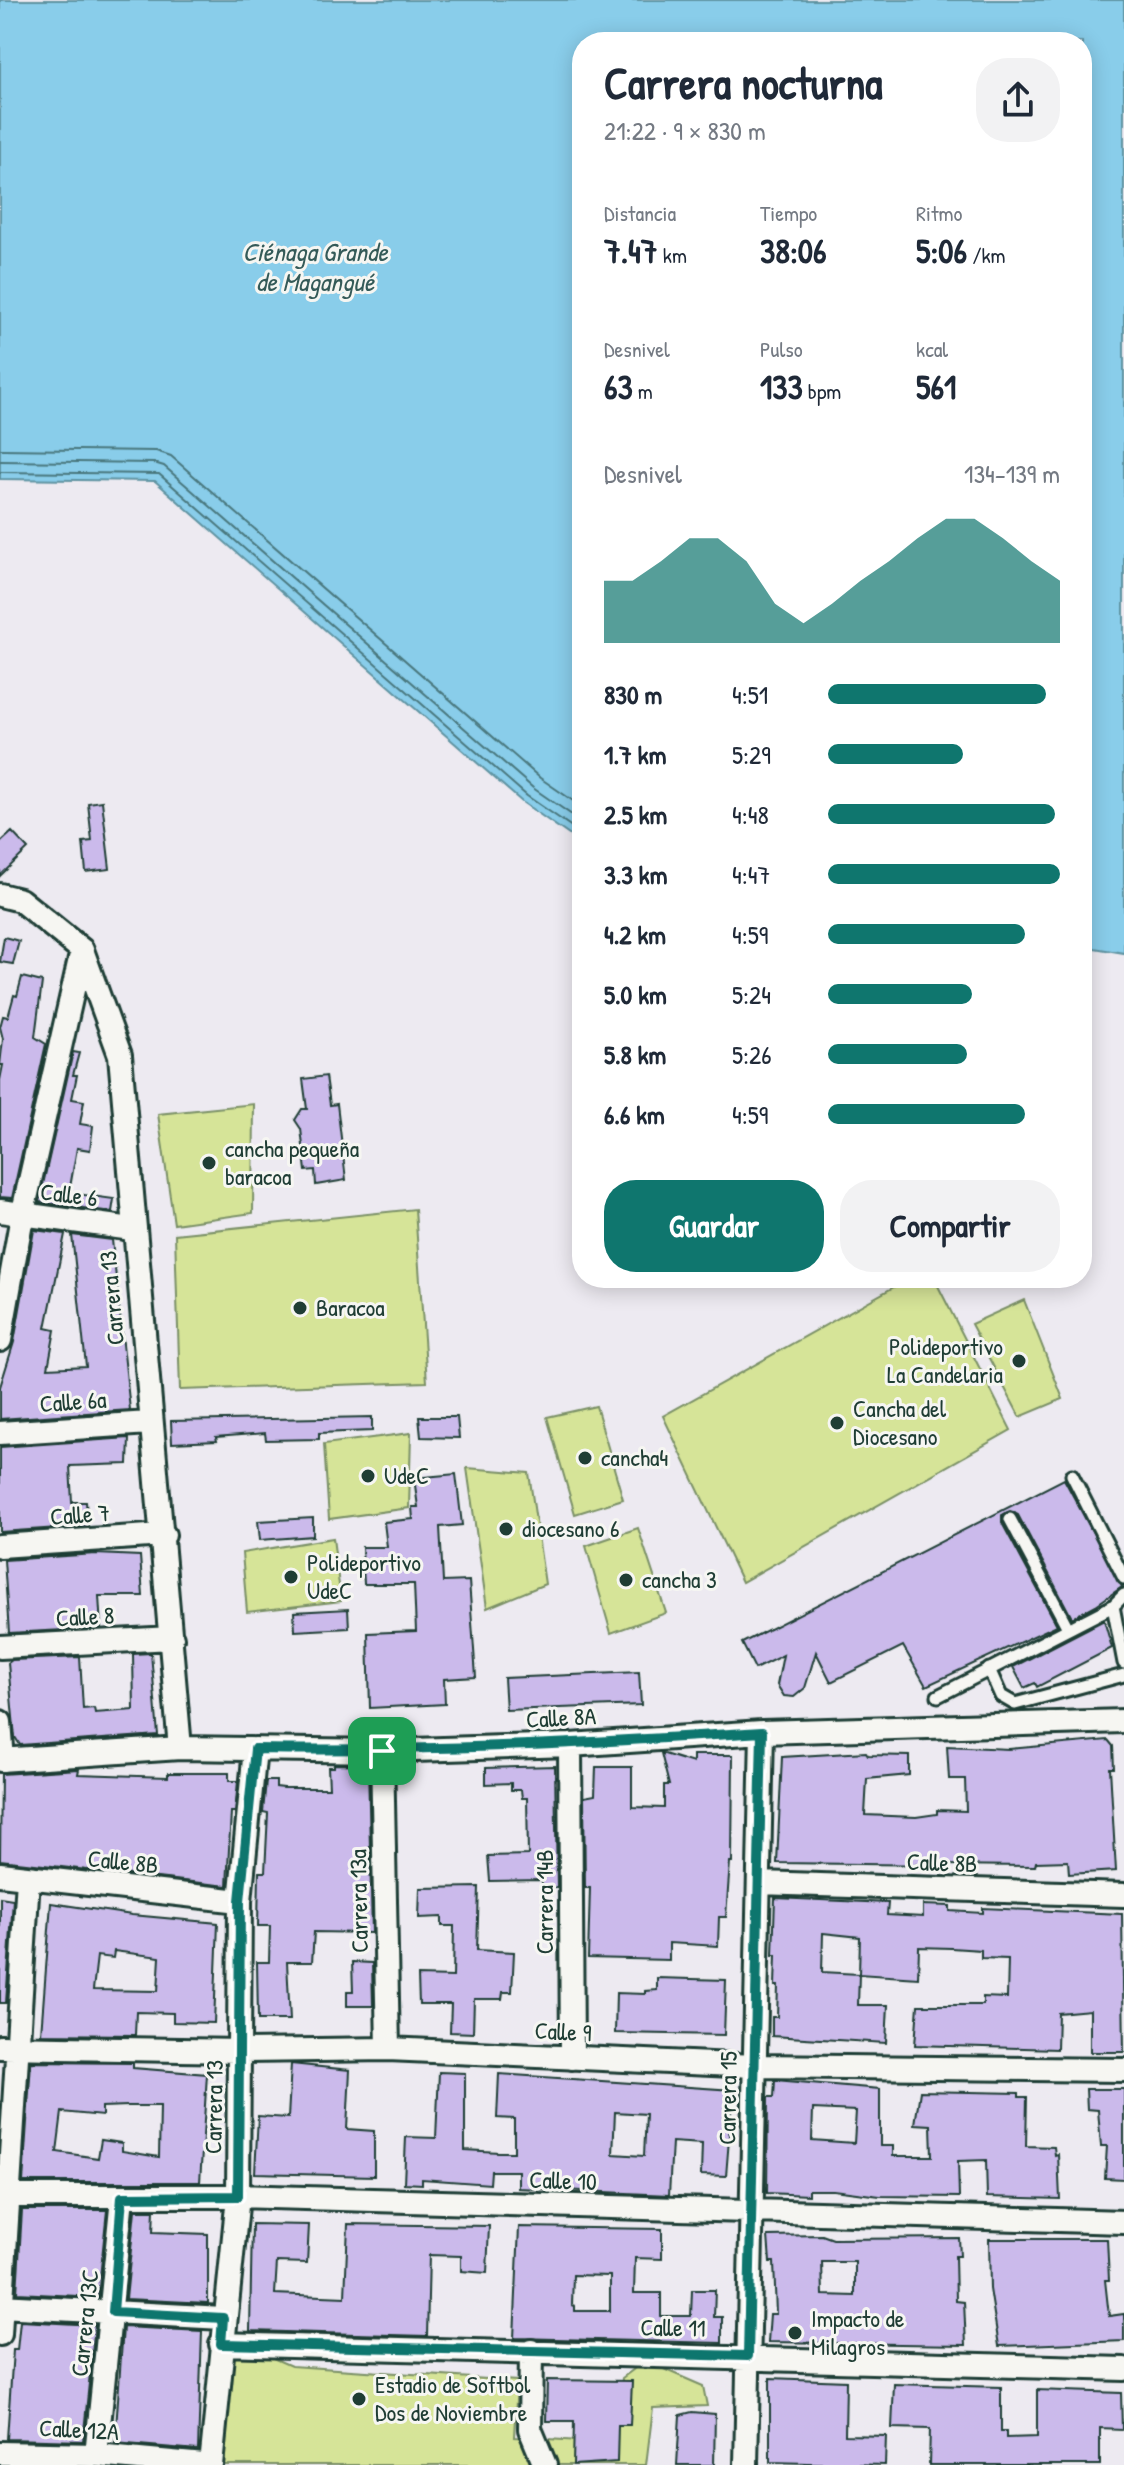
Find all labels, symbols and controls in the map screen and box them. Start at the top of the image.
text: Carrera nocturna [604,53,883,113]
button: share [976,58,1060,142]
text: 21:22 · 9 × 830 m [604,113,766,148]
text: Distancia [604,198,676,228]
text: Tiempo [760,198,817,228]
text: Ritmo [916,198,962,228]
text: 7.47 [604,228,658,274]
text: 38:06 [760,228,827,274]
text: 5:06 [916,228,967,274]
water label: Ciénaga Grande de Magangué [242,234,389,300]
text: km [658,240,687,270]
text: /km [967,240,1006,270]
text: Desnivel [604,334,670,364]
text: Pulso [760,334,803,364]
text: kcal [916,334,948,364]
text: 63 [604,364,633,410]
text: 133 [760,364,803,410]
text: 561 [916,364,956,410]
text: m [633,376,653,406]
text: bpm [803,376,841,406]
text: Desnivel [604,456,682,491]
text: 134–139 m [964,456,1060,491]
text: 830 m [604,677,662,712]
text: 4:51 [732,677,768,712]
text: 1.7 km [604,737,666,772]
text: 5:29 [732,737,771,772]
text: 2.5 km [604,797,667,832]
text: 4:48 [732,797,769,832]
text: 3.3 km [604,857,667,892]
text: 4:47 [732,857,770,892]
text: 4.2 km [604,917,666,952]
text: 4:59 [732,917,768,952]
text: 5.0 km [604,977,667,1012]
text: 5:24 [732,977,771,1012]
text: 5.8 km [604,1037,666,1072]
text: 5:26 [732,1037,772,1072]
text: 6.6 km [604,1097,665,1132]
text: 4:59 [732,1097,768,1132]
place label: cancha pequeña baracoa [225,1132,359,1192]
marker: cancha pequeña baracoa [200,1154,218,1172]
street label: Calle 6 [39,1175,100,1213]
button: Guardar [604,1180,824,1272]
button: Compartir [840,1180,1060,1272]
street label: Carrera 13 [91,1250,131,1346]
place label: Baracoa [316,1291,385,1323]
marker: Baracoa [291,1299,309,1317]
place label: Polideportivo La Candelaria [887,1330,1003,1390]
marker: Polideportivo La Candelaria [1010,1352,1028,1370]
street label: Calle 6a [38,1383,107,1419]
place label: Cancha del Diocesano [853,1392,947,1452]
marker: Cancha del Diocesano [828,1414,846,1432]
place label: cancha4 [601,1441,668,1473]
marker: cancha4 [576,1449,594,1467]
place label: UdeC [384,1459,429,1491]
marker: UdeC [359,1467,377,1485]
street label: Calle 7 [49,1496,111,1532]
place label: diocesano 6 [522,1512,620,1544]
marker: diocesano 6 [497,1520,515,1538]
place label: Polideportivo UdeC [307,1546,421,1606]
place label: cancha 3 [642,1563,717,1595]
marker: Polideportivo UdeC [282,1568,300,1586]
marker: cancha 3 [617,1571,635,1589]
street label: Calle 8 [55,1598,115,1634]
street label: Calle 8A [525,1699,597,1735]
pin [348,1717,416,1785]
icon: arrive [360,1729,404,1773]
street label: Calle 8B [86,1841,160,1881]
street label: Calle 8B [906,1845,978,1879]
street label: Carrera 13a [341,1849,375,1953]
street label: Carrera 14B [528,1850,560,1954]
street label: Calle 9 [534,2014,592,2048]
street label: Carrera 15 [710,2051,744,2145]
street label: Carrera 13 [196,2060,230,2154]
street label: Calle 10 [529,2163,597,2197]
street label: Carrera 13C [62,2268,106,2378]
place label: Impacto de Milagros [811,2302,905,2362]
street label: Calle 11 [640,2310,706,2344]
marker: Impacto de Milagros [786,2324,804,2342]
place label: Estadio de Softbol Dos de Noviembre [375,2368,531,2428]
marker: Estadio de Softbol Dos de Noviembre [350,2390,368,2408]
street label: Calle 12A [38,2411,120,2447]

